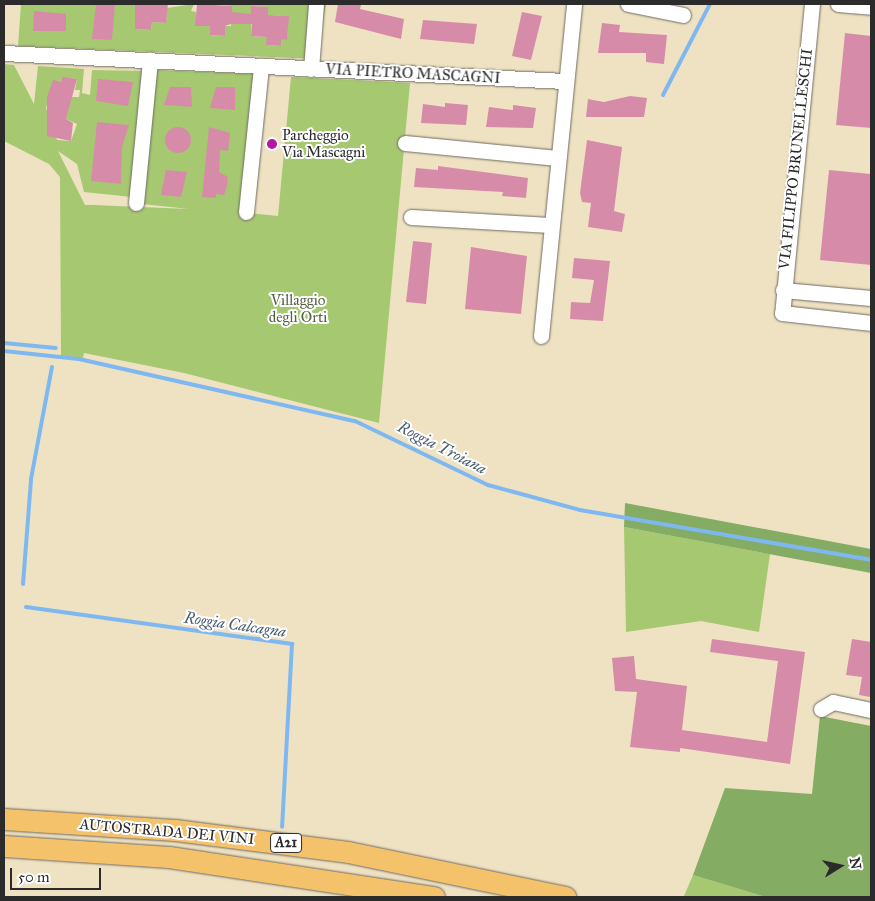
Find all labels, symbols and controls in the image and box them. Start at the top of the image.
street label: VIA FILIPPO BRUNELLESCHI [775,48,817,270]
street label: VIA PIETRO MASCAGNI [325,60,501,88]
place label: Parcheggio Via Mascagni [282,126,365,161]
marker: Parcheggio Via Mascagni [266,138,278,150]
park label: Villaggio degli Orti [269,291,327,326]
water label: Roggia Troiana [394,417,490,479]
water label: Roggia Calcagna [183,608,287,642]
street label: AUTOSTRADA DEI VINI [79,815,255,849]
road number: A21 [270,831,302,854]
north arrow [815,841,865,891]
text: N [846,856,865,871]
scale bar [12,858,104,890]
text: 50 m [18,868,50,886]

